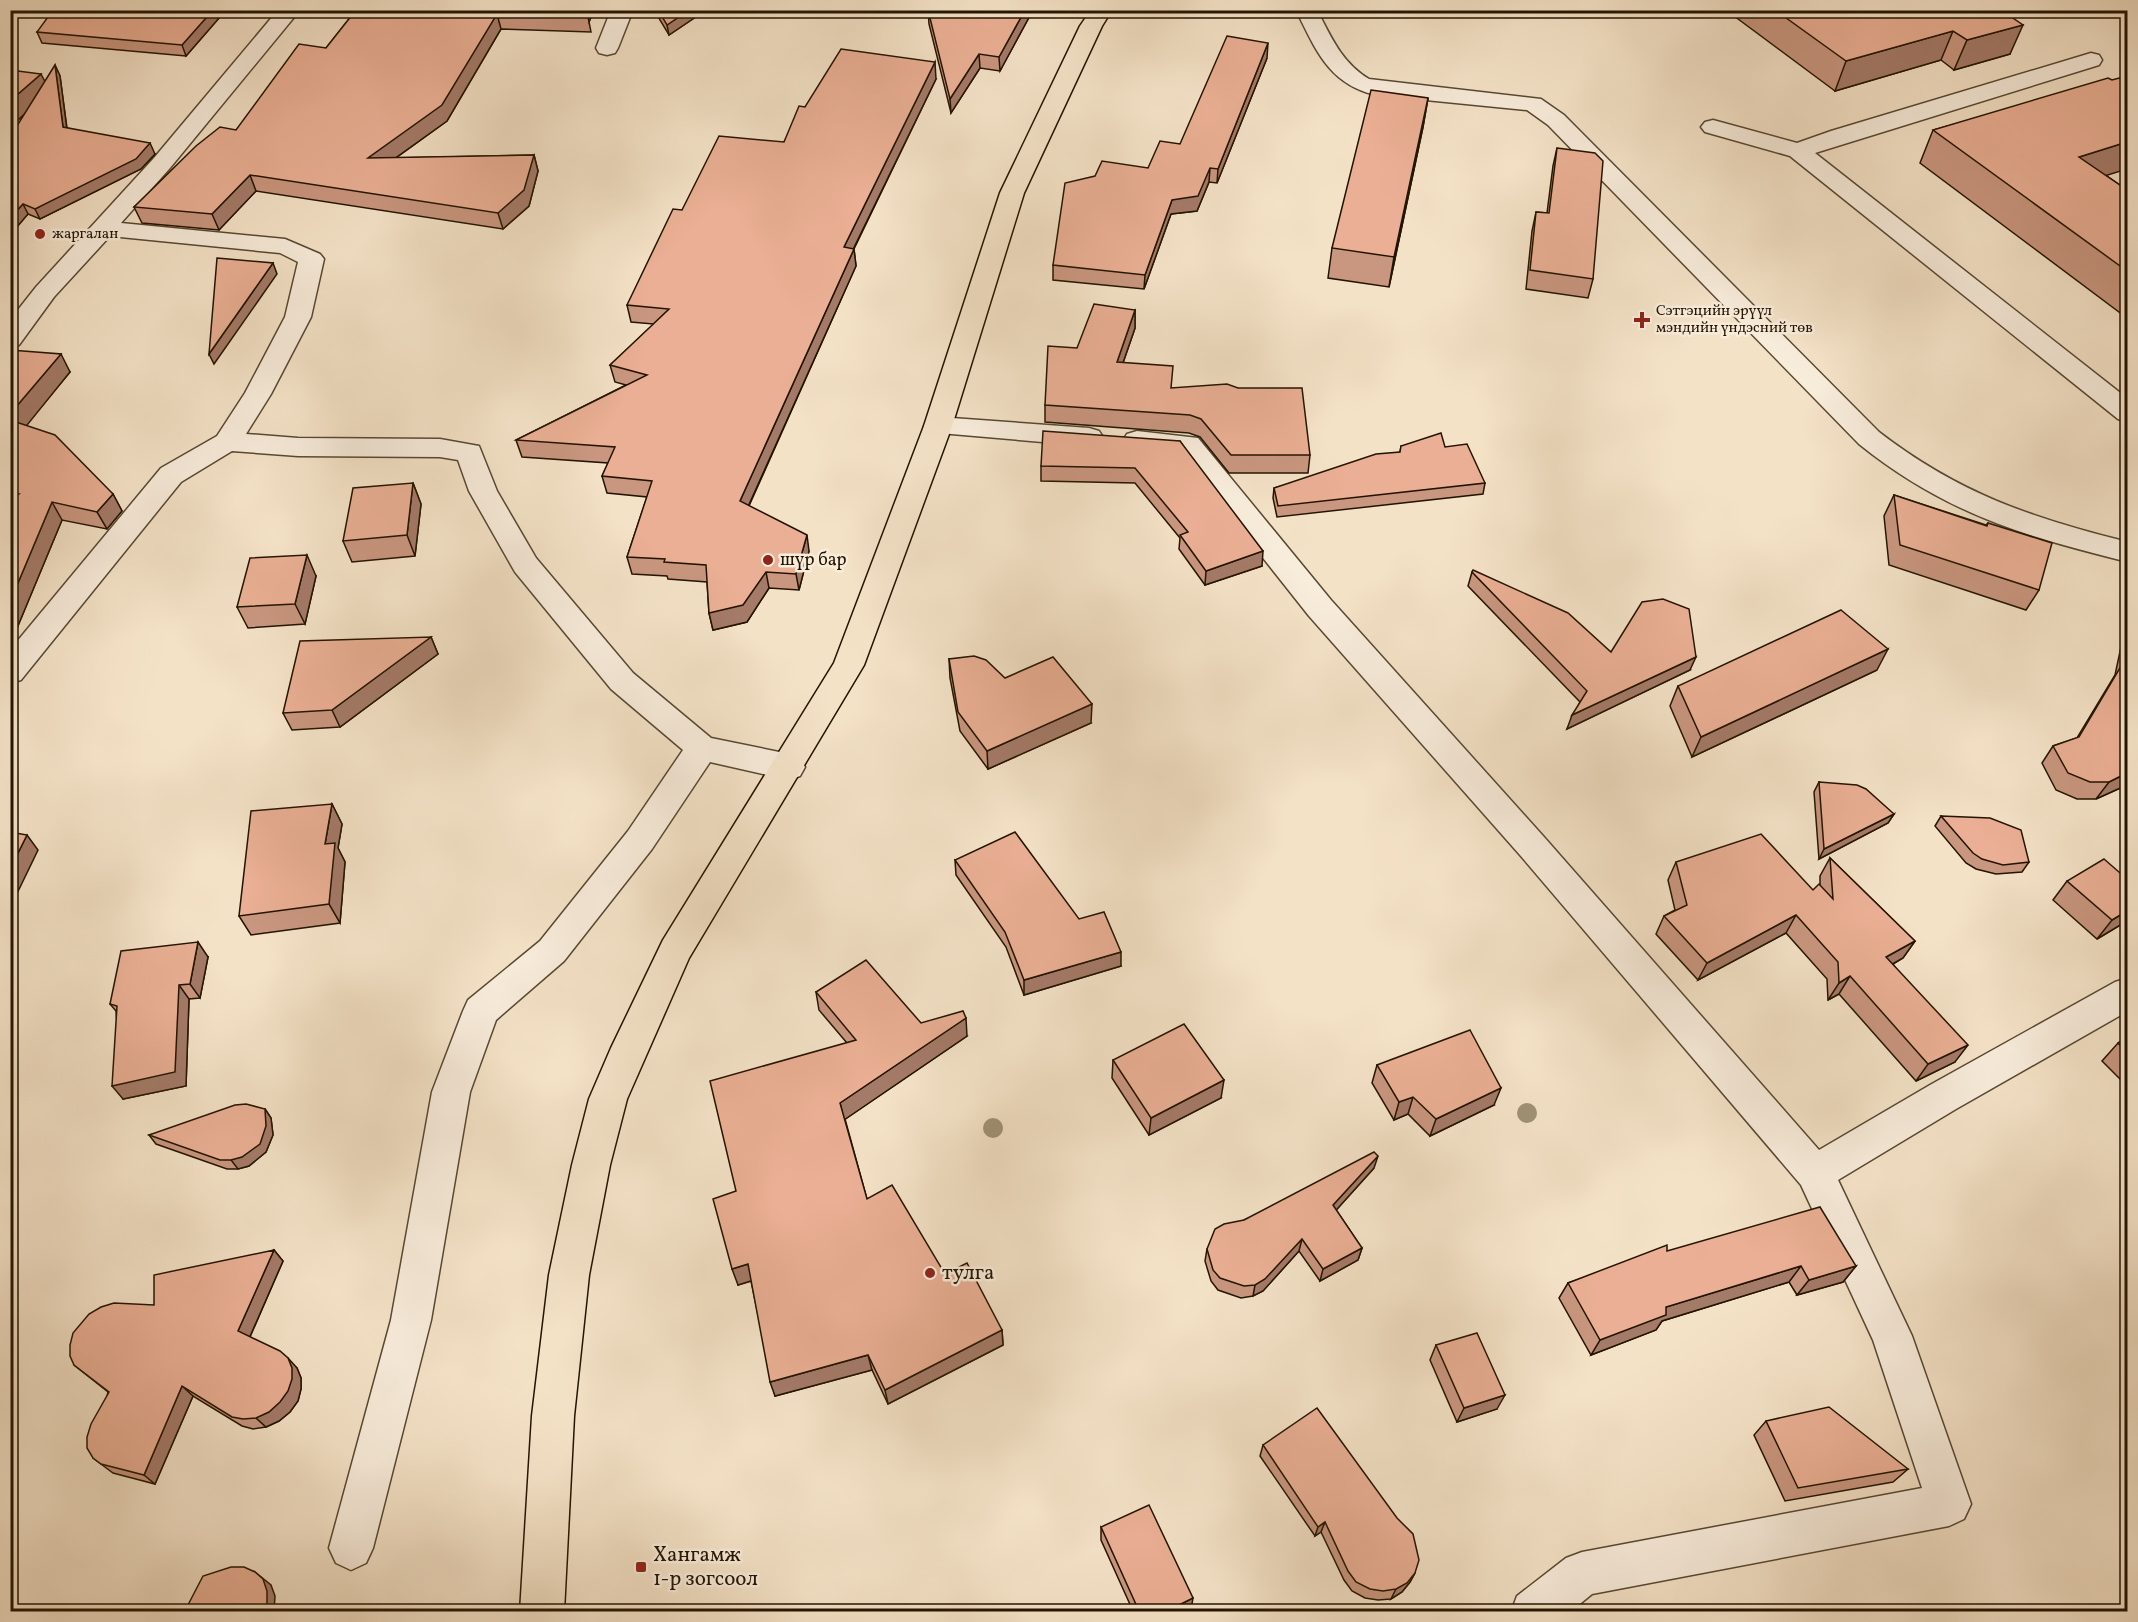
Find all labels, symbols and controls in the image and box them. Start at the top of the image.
place label: жаргалан [52,224,118,245]
marker: жаргалан [33,227,47,241]
place label: Сэтгэцийн эрүүл мэндийн үндэсний төв [1656,301,1813,339]
marker: Сэтгэцийн эрүүл мэндийн үндэсний төв [1633,311,1651,329]
place label: шүр бар [780,548,846,573]
marker: шүр бар [761,553,775,567]
place label: тулга [942,1259,994,1288]
marker: тулга [923,1266,937,1280]
place label: Хангамж 1-р зогсоол [653,1541,758,1594]
marker: Хангамж 1-р зогсоол [634,1560,648,1574]

